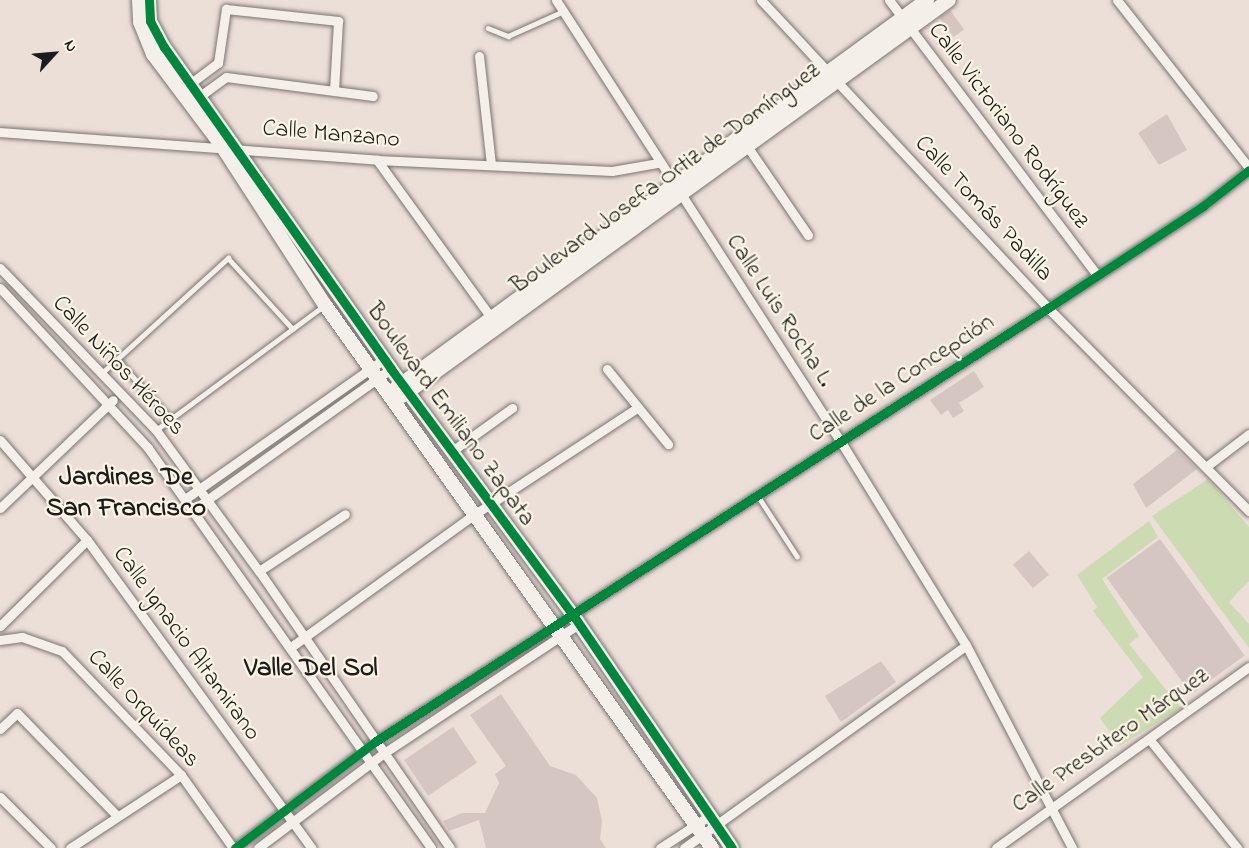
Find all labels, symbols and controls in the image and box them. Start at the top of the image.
street label: Calle Victoriano Rodríguez [921,17,1095,235]
north arrow [24,24,84,84]
text: N [57,36,83,56]
street label: Boulevard Josefa Ortiz de Domínguez [506,57,826,301]
street label: Calle Manzano [261,115,401,155]
street label: Calle Tomás Padilla [908,130,1058,288]
street label: Calle Luis Rocha L. [719,229,839,393]
street label: Calle Niños Héroes [46,290,190,442]
street label: Boulevard Emiliano Zapata [359,298,541,532]
street label: Calle de la Concepción [804,308,1000,450]
district label: Jardines De San Francisco [46,461,206,524]
street label: Calle Ignacio Altamirano [106,541,266,747]
street label: Calle Orquídeas [81,644,205,774]
district label: Valle Del Sol [244,653,378,685]
street label: Calle Presbítero Márquez [1007,662,1215,820]

